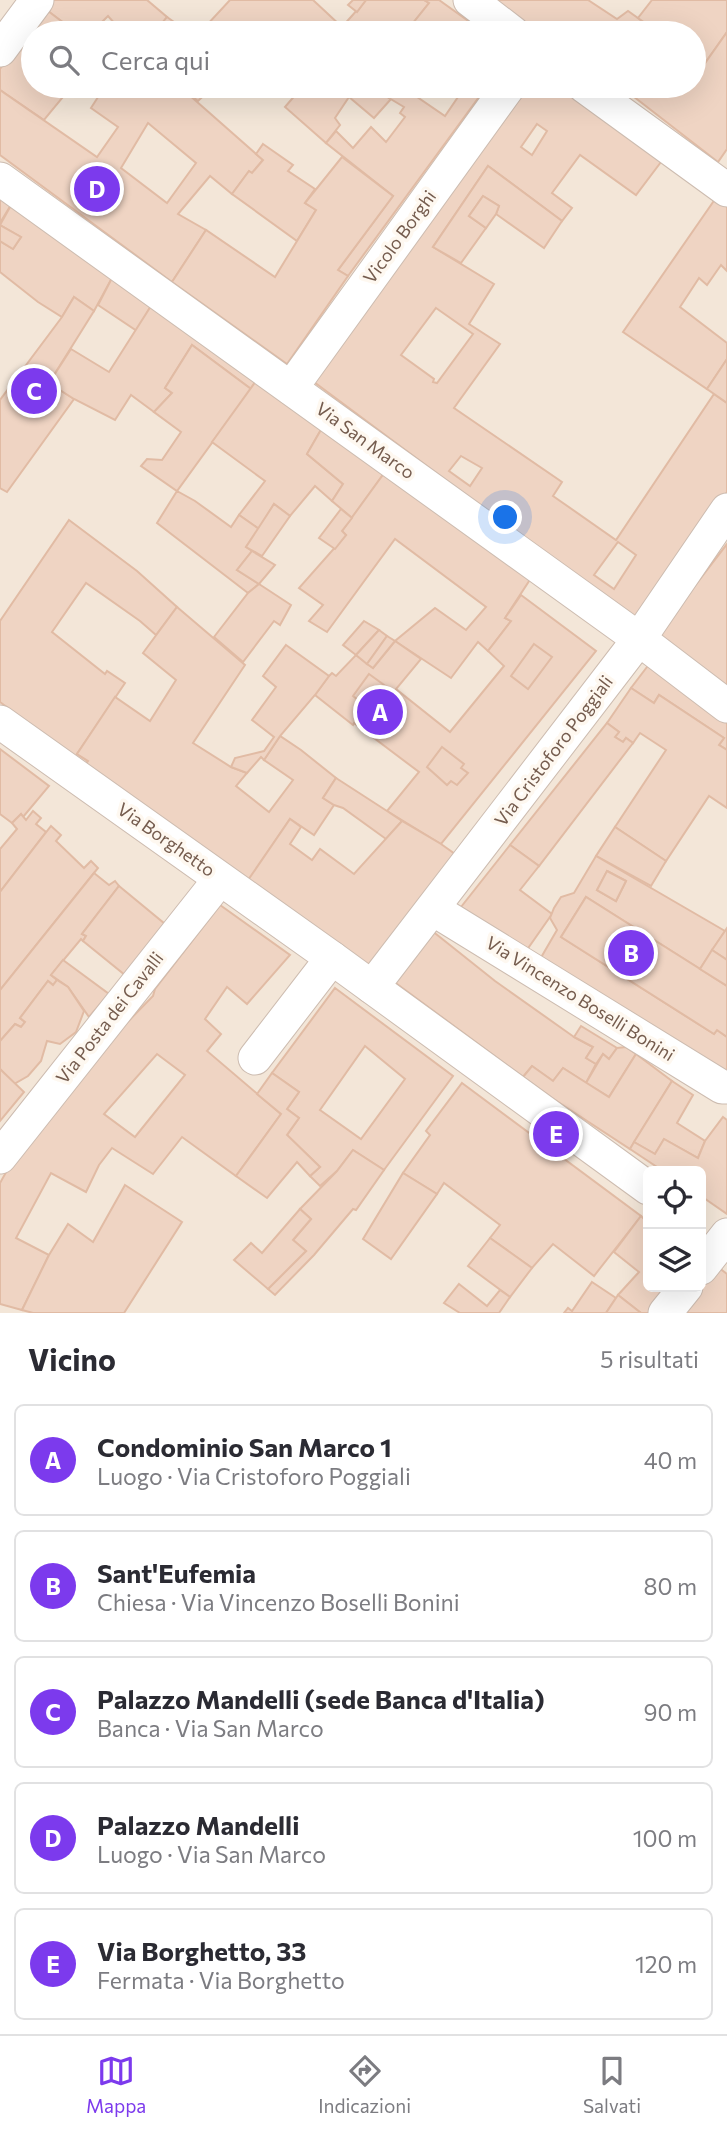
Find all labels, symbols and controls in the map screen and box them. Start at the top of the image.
search box [21,21,706,98]
icon: search [45,41,83,79]
text: Cerca qui [101,44,210,75]
pin: D [74,163,120,215]
street label: Vicolo Borghi [358,186,440,287]
pin: C [11,365,57,417]
street label: Via San Marco [312,397,419,483]
your location [488,500,522,534]
street label: Via Cristoforo Poggiali [489,671,617,830]
pin: A [357,686,403,738]
street label: Via Borghetto [113,797,220,881]
pin: B [608,927,654,979]
street label: Via Vincenzo Boselli Bonini [482,932,678,1066]
street label: Via Posta dei Cavalli [51,947,168,1088]
pin: E [533,1108,579,1160]
map controls [643,1166,706,1292]
button: locate [643,1166,706,1229]
button: layers [643,1229,706,1292]
text: Vicino [28,1340,116,1377]
text: 5 risultati [600,1345,699,1373]
text: Condominio San Marco 1 [97,1431,392,1462]
text: A [45,1446,61,1474]
text: 40 m [644,1446,697,1474]
text: Luogo · Via Cristoforo Poggiali [97,1462,411,1490]
text: Sant'Eufemia [97,1557,256,1588]
text: B [45,1572,61,1600]
text: 80 m [644,1572,697,1600]
text: Chiesa · Via Vincenzo Boselli Bonini [97,1588,460,1616]
text: Palazzo Mandelli (sede Banca d'Italia) [97,1683,545,1714]
text: C [45,1698,61,1726]
text: 90 m [644,1698,697,1726]
text: Banca · Via San Marco [97,1714,324,1742]
text: Palazzo Mandelli [97,1809,299,1840]
text: D [45,1824,61,1852]
text: 100 m [633,1824,697,1852]
text: Luogo · Via San Marco [97,1840,326,1868]
text: Via Borghetto, 33 [97,1935,306,1966]
text: E [46,1950,60,1978]
text: 120 m [635,1950,697,1978]
text: Fermata · Via Borghetto [97,1966,345,1994]
tab: Mappa [86,2052,146,2117]
tab: Indicazioni [318,2052,411,2117]
tab: Salvati [583,2052,641,2117]

